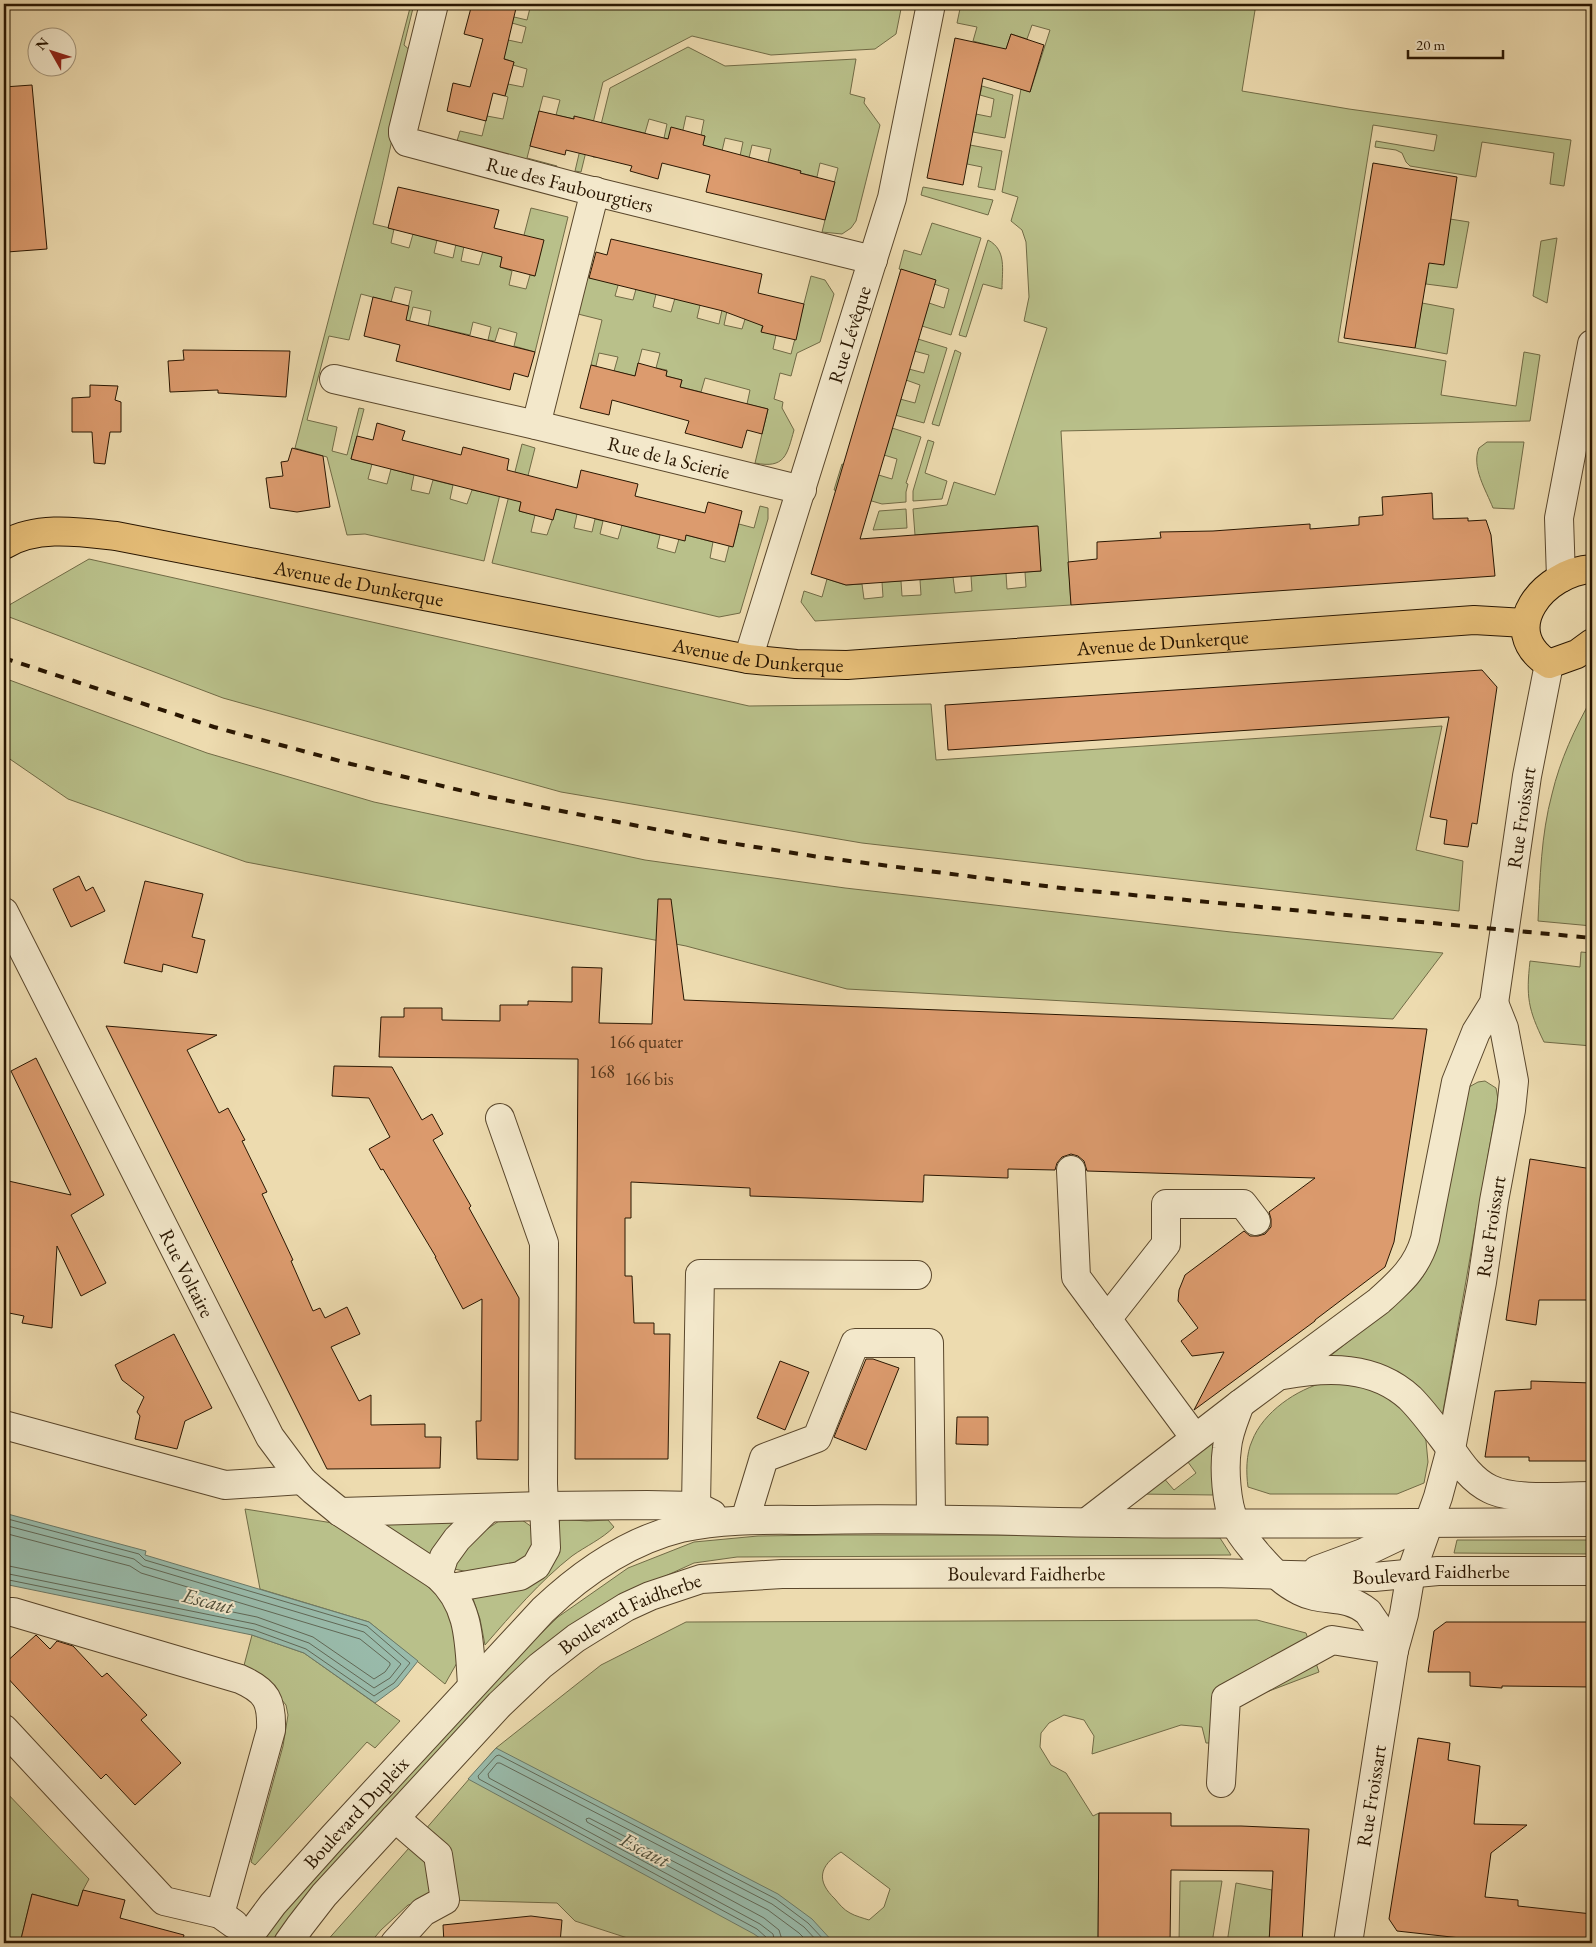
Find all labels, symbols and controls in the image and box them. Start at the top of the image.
north arrow [28,28,78,78]
scale bar [1408,28,1504,60]
text: N [31,33,53,54]
text: 20 m [1416,35,1445,54]
street label: Rue des Faubourgtiers [483,151,656,219]
street label: Rue Lévêque [822,282,877,386]
street label: Rue de la Scierie [605,430,733,485]
street label: Avenue de Dunkerque [271,554,446,613]
street label: Avenue de Dunkerque [1075,623,1250,662]
street label: Avenue de Dunkerque [669,631,844,678]
street label: Rue Froissart [1501,764,1542,870]
house number: 166 quater [609,1030,683,1053]
house number: 168 [589,1060,615,1083]
house number: 166 bis [624,1067,674,1090]
street label: Rue Froissart [1470,1173,1512,1279]
street label: Rue Voltaire [154,1225,220,1322]
street label: Boulevard Faidherbe [1352,1558,1510,1590]
street label: Boulevard Faidherbe [947,1560,1105,1587]
street label: Boulevard Faidherbe [553,1567,705,1660]
water label: Escaut [179,1581,237,1620]
street label: Rue Froissart [1350,1743,1392,1848]
street label: Boulevard Dupleix [298,1750,414,1874]
water label: Escaut [615,1825,675,1874]

